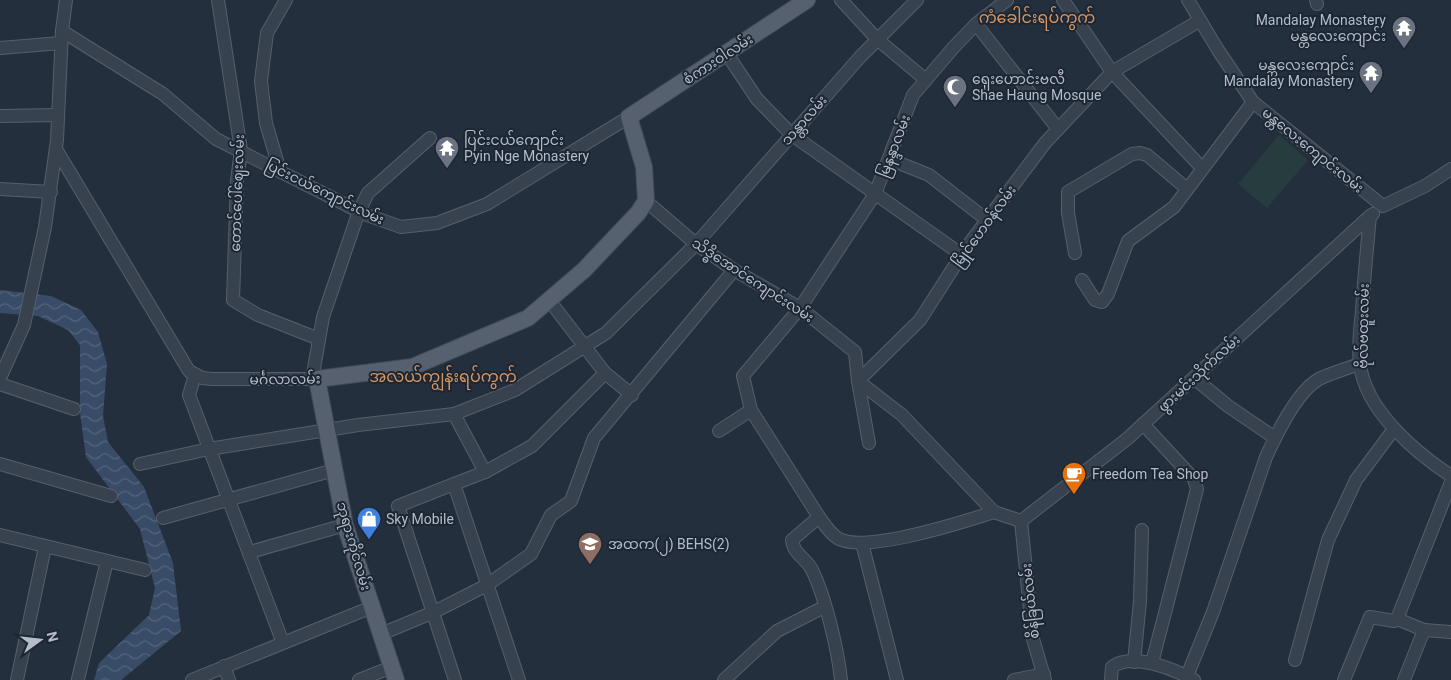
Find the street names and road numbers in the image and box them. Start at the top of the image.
street label: စံကားဝါလမ်း [679,29,756,87]
street label: သန္တာလမ်း [776,90,833,151]
street label: မန္တလေးကျောင်းလမ်း [1257,103,1368,199]
street label: မြနန္ဒာလမ်း [873,112,917,181]
street label: တောင်ပေါ်ဈေးလမ်း [225,134,251,252]
street label: ပြင်းငယ်ကျောင်းလမ်း [261,155,388,231]
street label: မြိုင်ဟေဝန်လမ်း [947,181,1022,272]
street label: သိဒ္ဓိအောင်ကျောင်းလမ်း [687,233,818,329]
street label: ဗိုလ်ဗထူးလမ်း [1352,283,1376,369]
street label: ဖွားမင်းသိုက်လမ်း [1154,330,1246,418]
street label: မင်္ဂလာလမ်း [249,368,321,388]
street label: ဘုရားကိုင်လမ်း [330,499,376,593]
street label: စိန်ခြယ်လမ်း [1016,562,1046,640]

